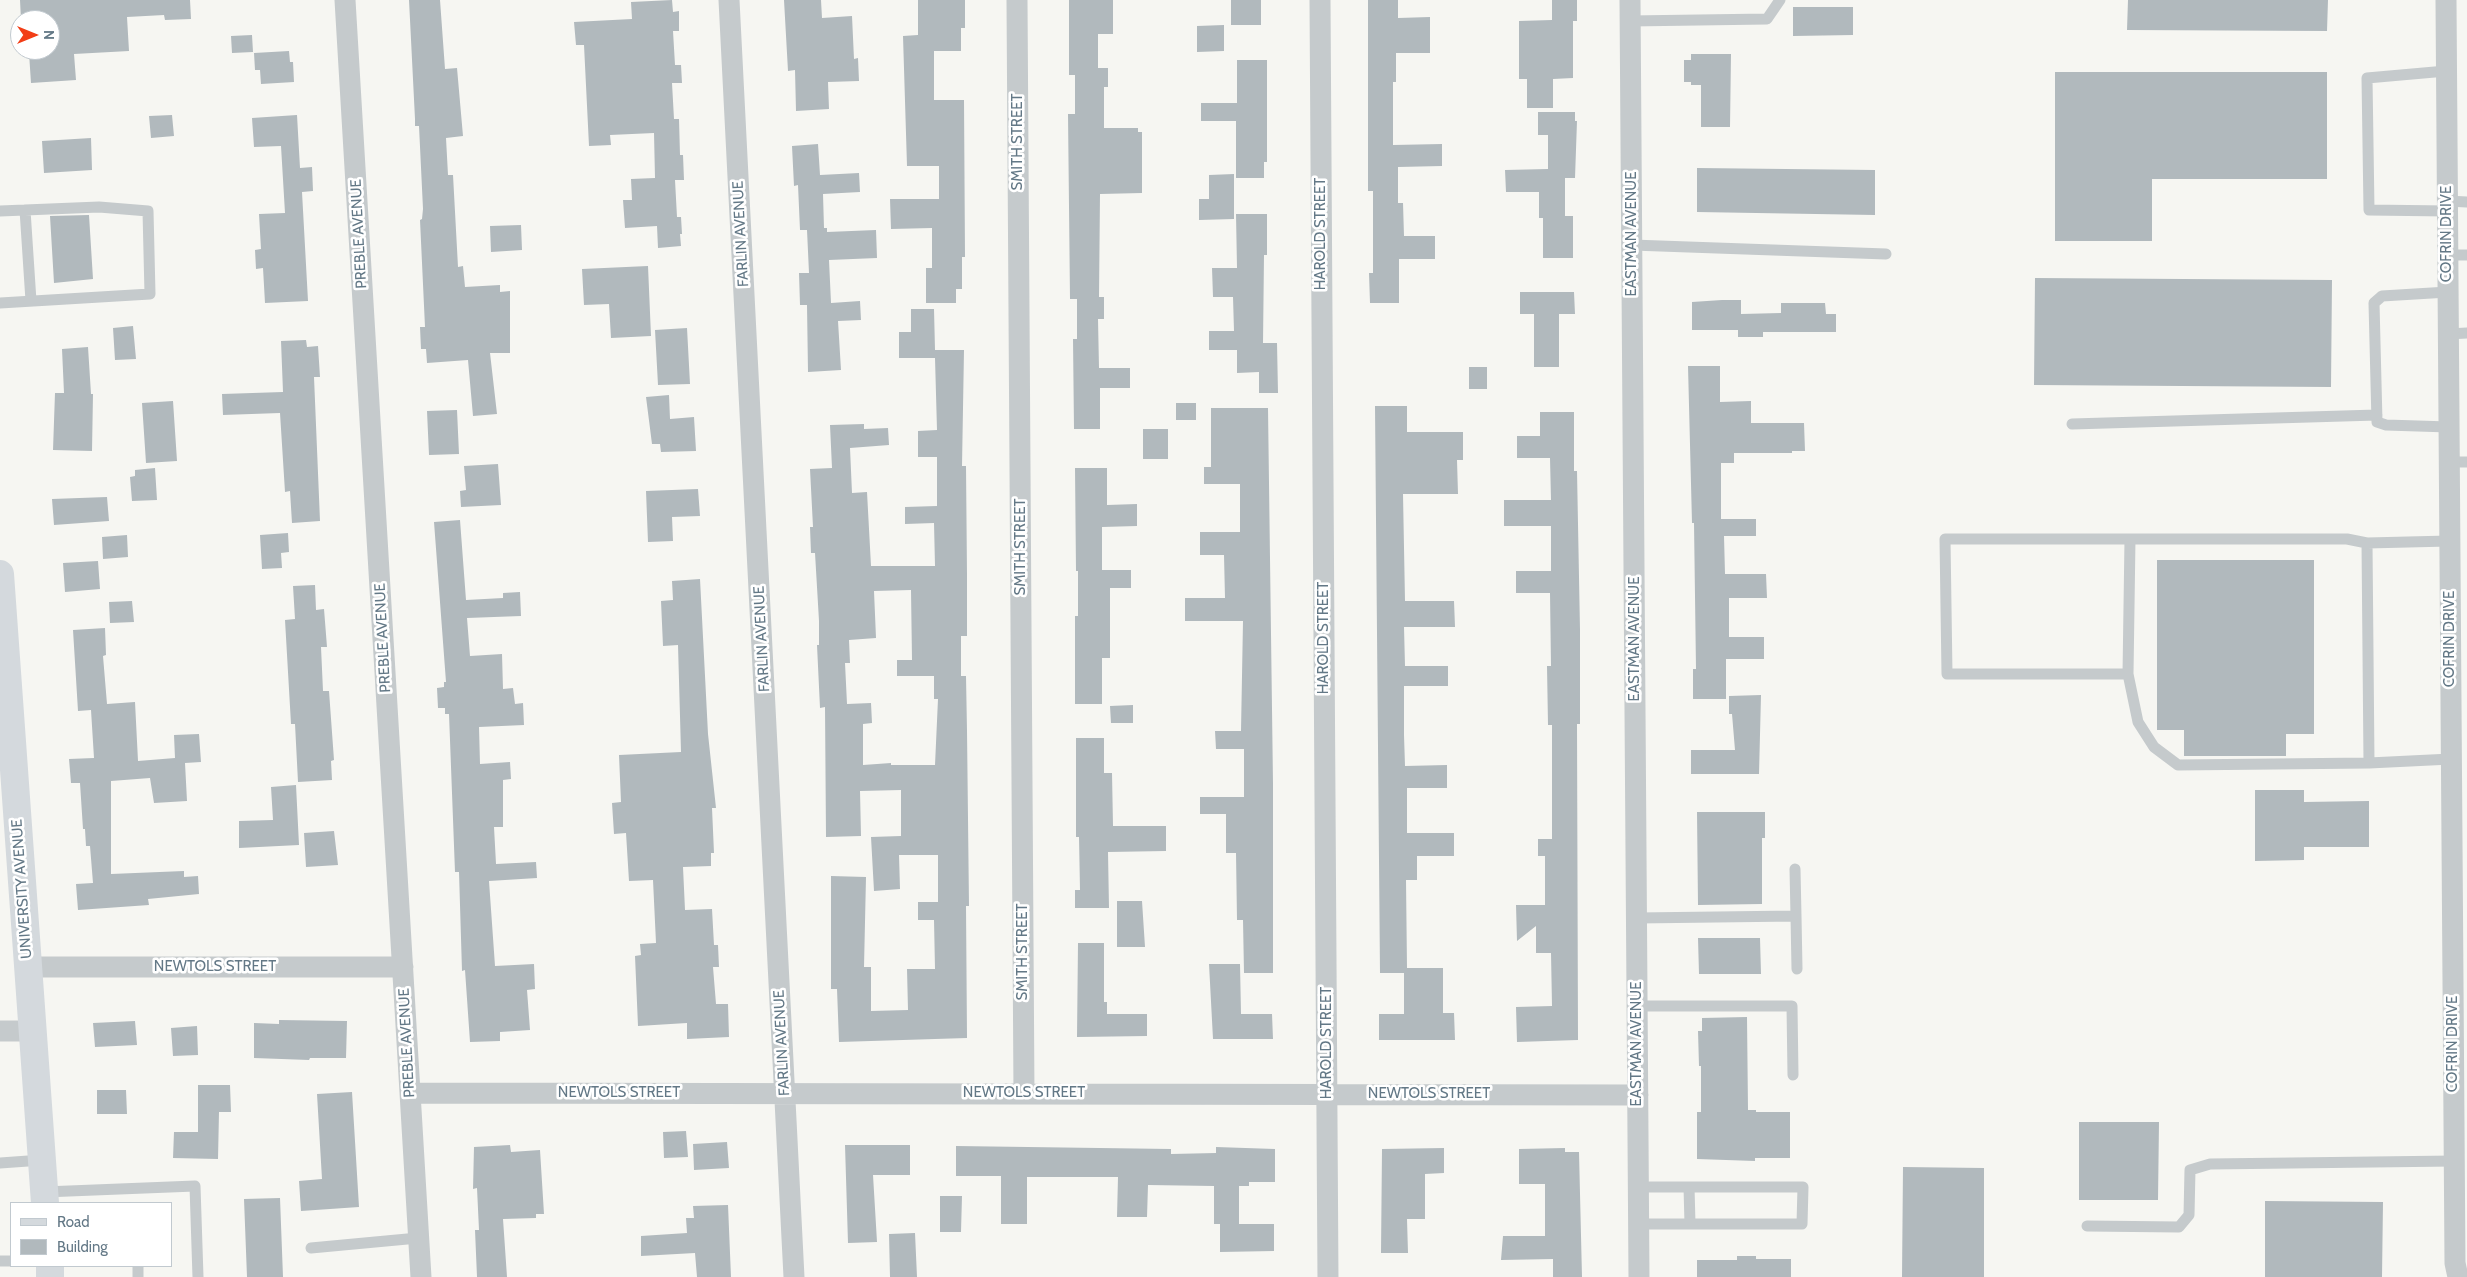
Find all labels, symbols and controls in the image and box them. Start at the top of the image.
north arrow [10,10,60,60]
text: N [40,30,58,40]
street label: SMITH STREET [1009,93,1027,191]
street label: EASTMAN AVENUE [1623,172,1641,296]
street label: HAROLD STREET [1312,178,1330,290]
street label: PREBLE AVENUE [347,179,371,289]
street label: FARLIN AVENUE [729,180,753,288]
street label: COFRIN DRIVE [2438,186,2456,282]
street label: SMITH STREET [1012,498,1030,596]
street label: EASTMAN AVENUE [1626,577,1644,701]
street label: HAROLD STREET [1315,582,1333,694]
street label: PREBLE AVENUE [371,583,395,693]
street label: FARLIN AVENUE [750,585,774,693]
street label: COFRIN DRIVE [2441,591,2459,687]
street label: UNIVERSITY AVENUE [8,819,36,959]
street label: SMITH STREET [1014,903,1032,1001]
street label: NEWTOLS STREET [154,958,276,976]
street label: EASTMAN AVENUE [1628,982,1646,1106]
street label: HAROLD STREET [1318,987,1336,1099]
street label: PREBLE AVENUE [395,988,419,1098]
street label: FARLIN AVENUE [770,989,794,1097]
street label: COFRIN DRIVE [2444,996,2462,1092]
street label: NEWTOLS STREET [558,1084,680,1102]
street label: NEWTOLS STREET [963,1084,1085,1102]
street label: NEWTOLS STREET [1368,1085,1490,1103]
legend [10,1202,172,1267]
text: Road [57,1213,90,1231]
text: Building [57,1238,108,1256]

